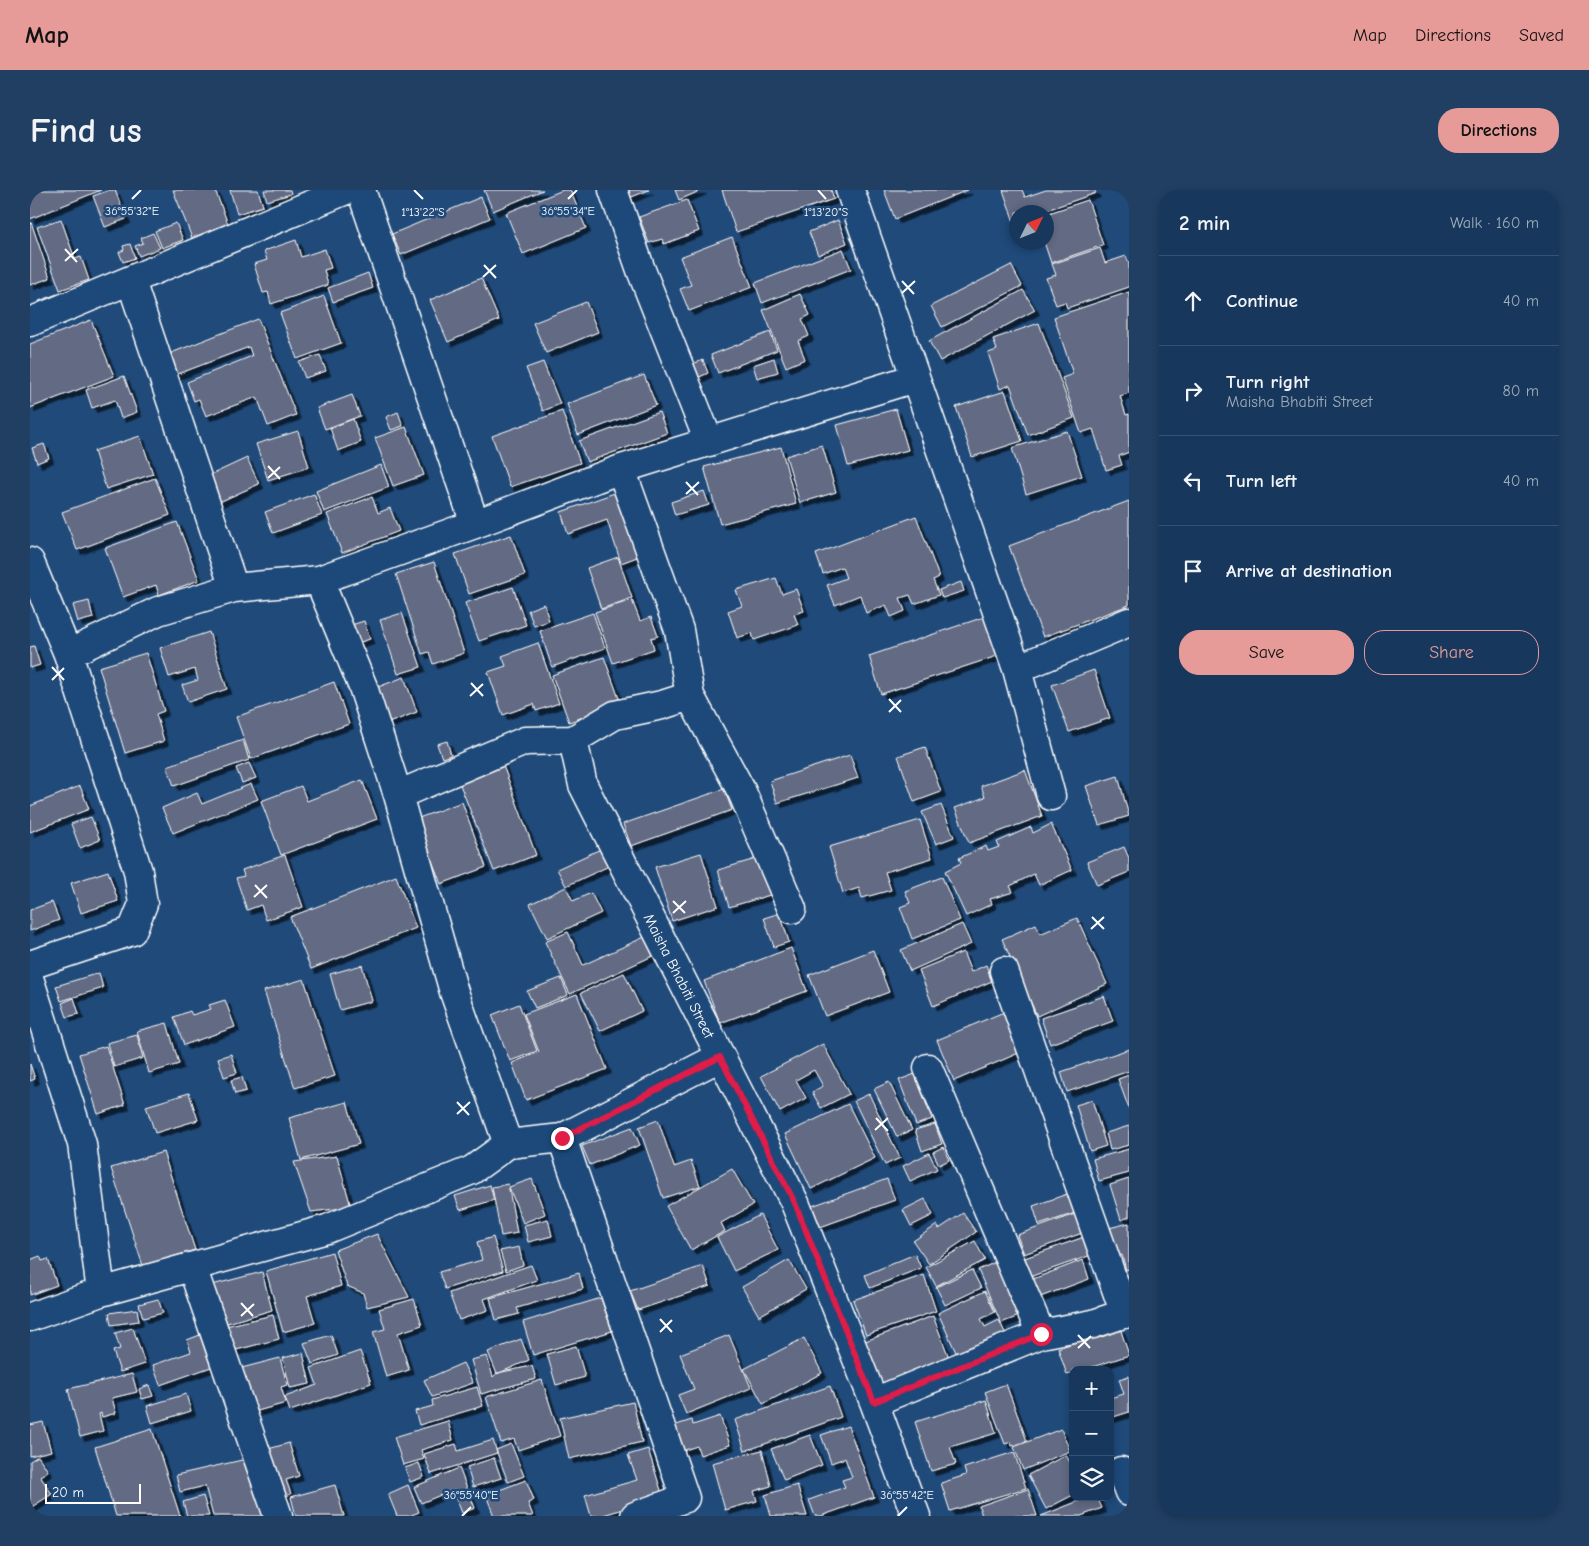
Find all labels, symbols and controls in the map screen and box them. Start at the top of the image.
text: Map [25,21,69,49]
text: Map [1353,25,1387,46]
text: Directions [1415,25,1491,46]
text: Saved [1519,25,1564,46]
button: Directions [1438,108,1559,153]
text: Find us [30,110,142,151]
text: 36°55'32"E [105,204,159,218]
text: 36°55'34"E [541,204,595,218]
text: 1°13'22"S [401,205,445,219]
text: 1°13'20"S [804,205,849,219]
north arrow [1009,205,1054,250]
text: 2 min [1179,211,1230,235]
text: Walk · 160 m [1450,214,1539,232]
icon: ahead [1179,287,1207,315]
text: Continue [1226,290,1298,312]
text: 40 m [1503,292,1539,310]
text: Turn right [1226,371,1310,393]
icon: right [1179,377,1207,405]
text: 80 m [1502,382,1539,400]
text: Maisha Bhabiti Street [1226,393,1373,411]
icon: left [1179,467,1207,495]
text: Turn left [1226,470,1297,492]
text: 40 m [1503,472,1539,490]
icon: arrive [1179,557,1207,585]
text: Arrive at destination [1226,560,1392,582]
button: Save [1179,630,1354,675]
button: Share [1364,630,1539,675]
street label: Maisha Bhabiti Street [640,911,719,1042]
route end [551,1127,574,1150]
route start [1030,1323,1053,1346]
map controls [1069,1366,1114,1501]
button: + [1069,1366,1114,1411]
button: − [1069,1411,1114,1456]
button: layers [1069,1456,1114,1501]
scale bar [45,1481,141,1504]
text: 20 m [52,1484,84,1501]
text: 36°55'40"E [444,1488,498,1502]
text: 36°55'42"E [880,1488,934,1502]

